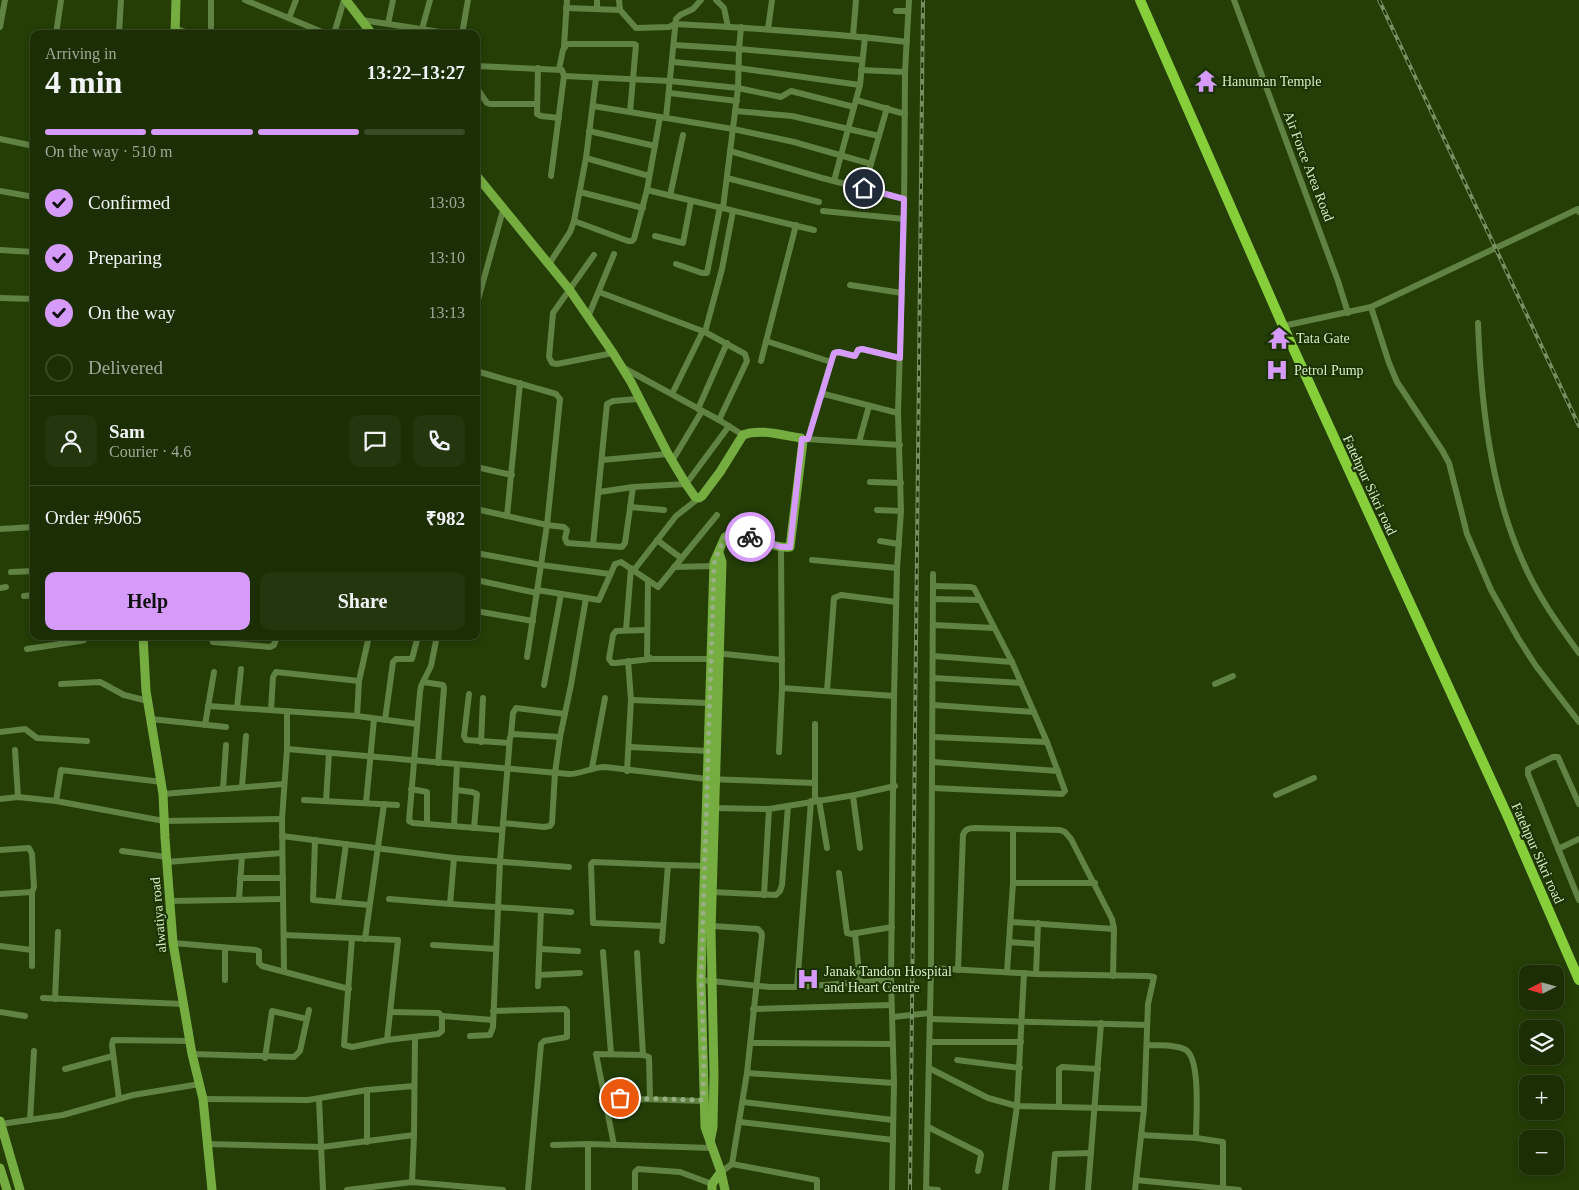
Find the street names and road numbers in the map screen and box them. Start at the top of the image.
street label: Air Force Area Road [1281,109,1337,223]
street label: Fatehpur Sikri road [1340,433,1399,538]
street label: Fatehpur Sikri road [1509,800,1567,906]
street label: alwatiya road [148,877,169,953]

